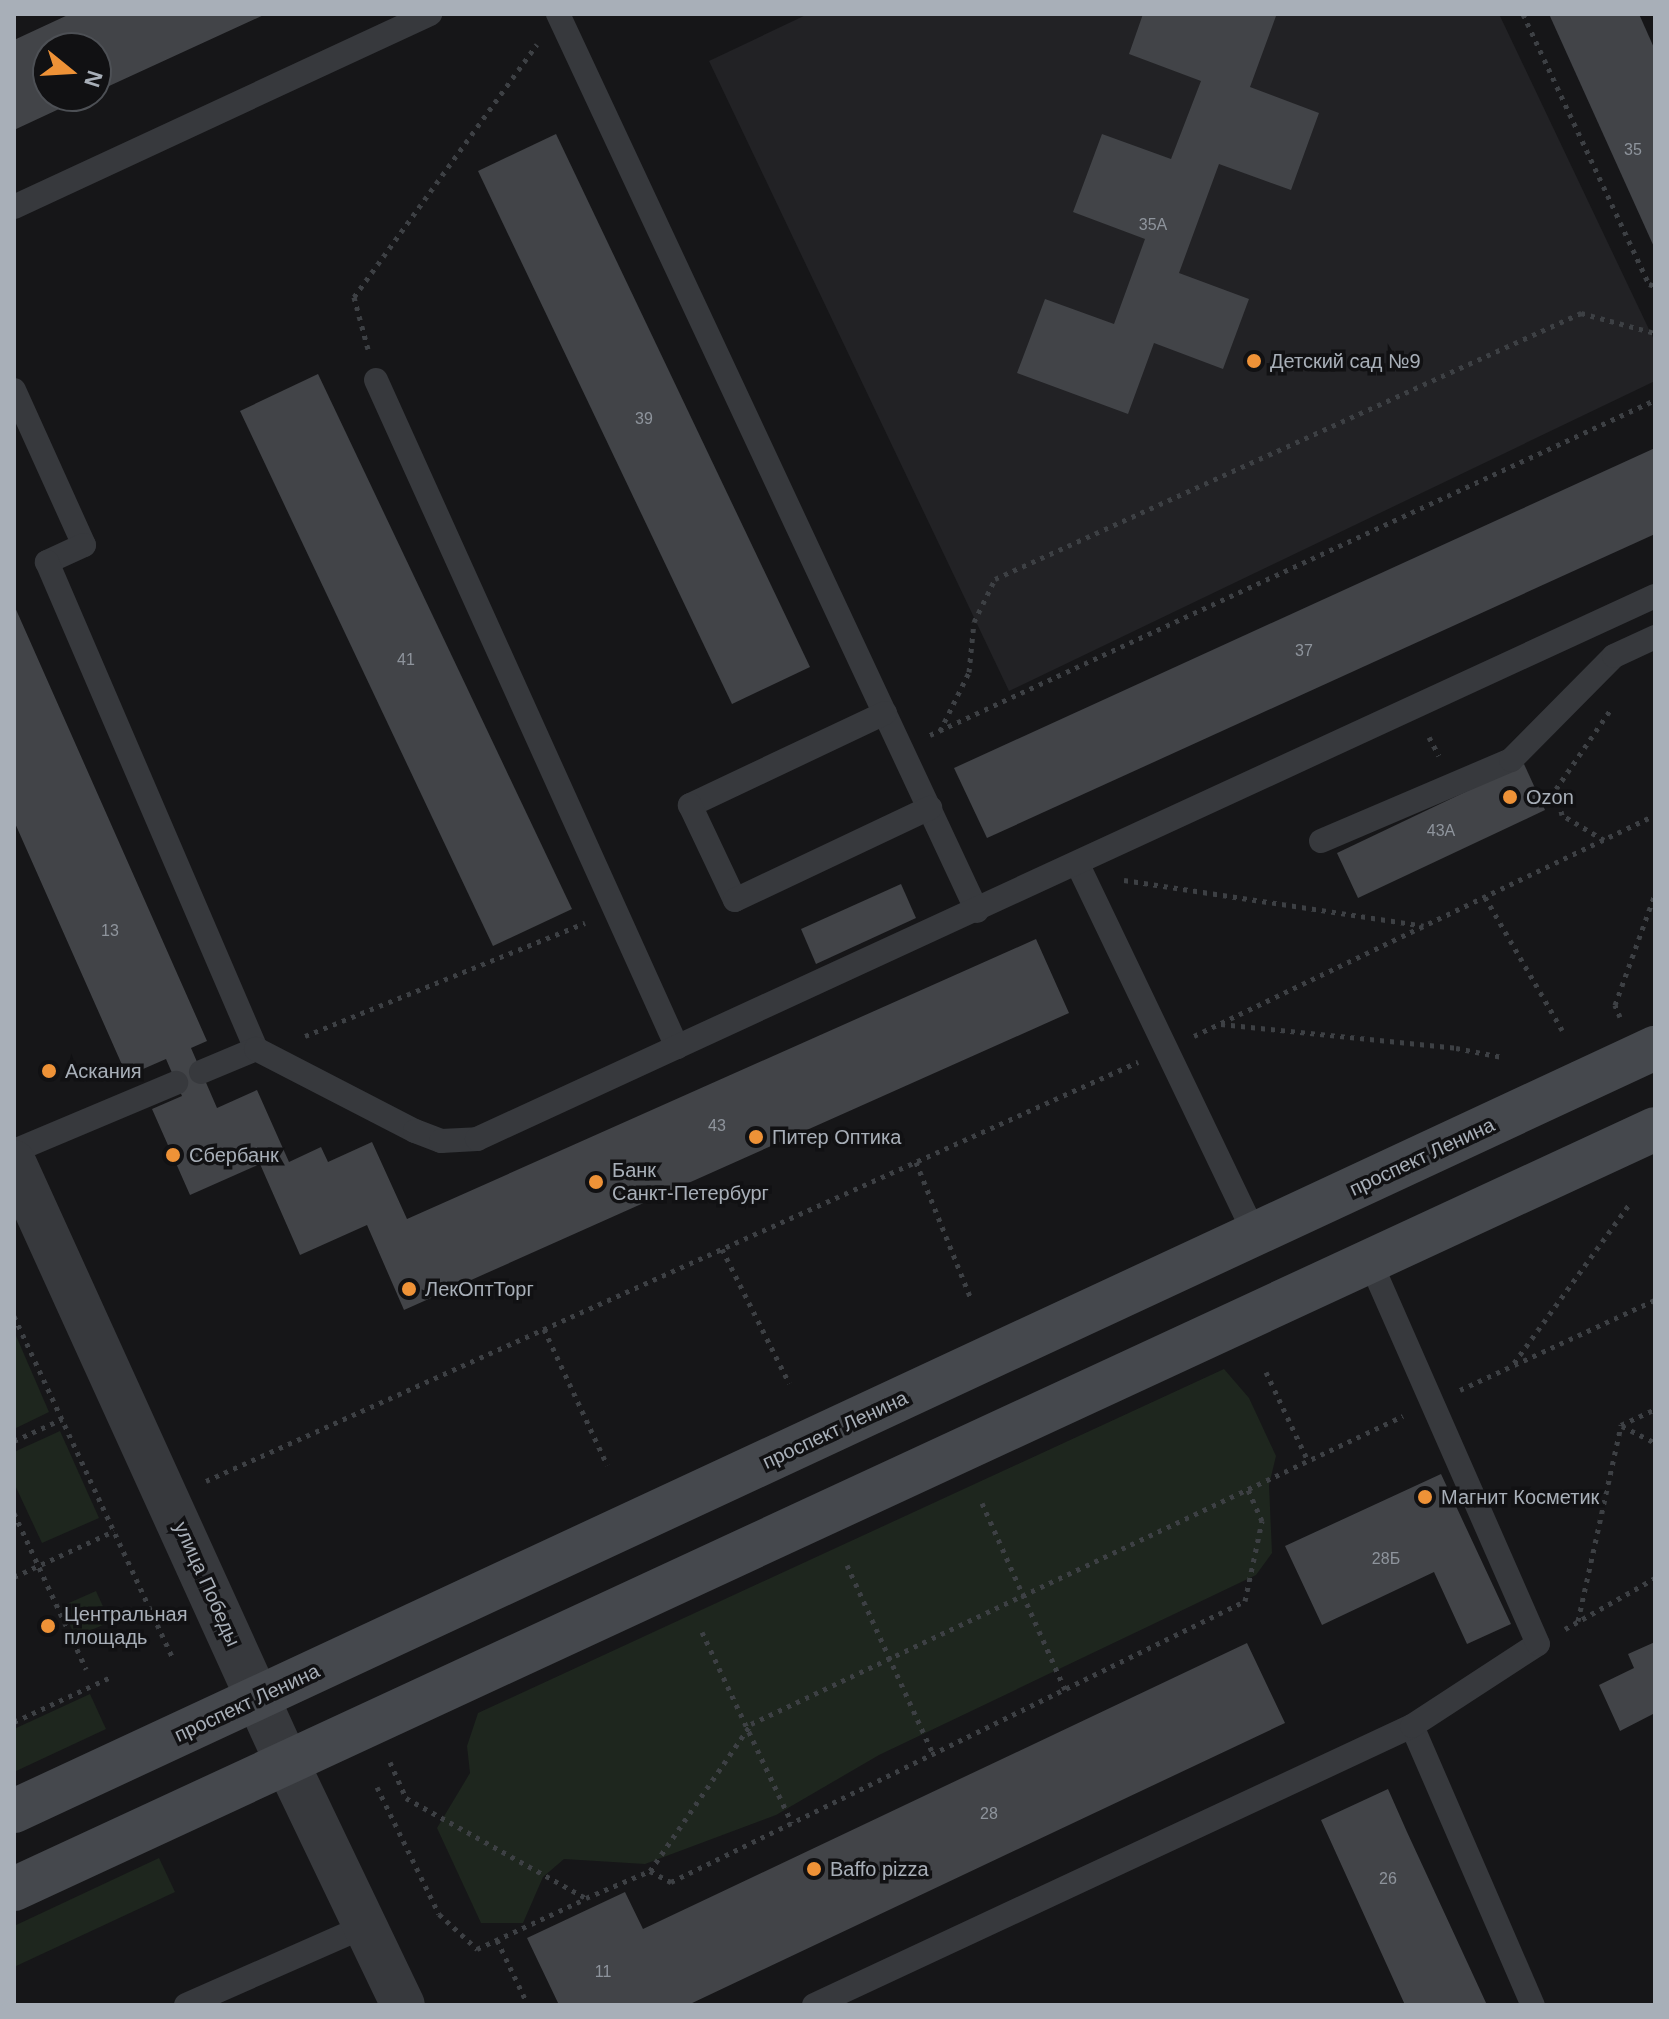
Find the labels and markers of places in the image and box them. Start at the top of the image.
place label: Детский сад №9 [1270,349,1421,373]
marker: Детский сад №9 [1245,352,1263,370]
place label: Ozon [1526,785,1574,809]
marker: Ozon [1501,788,1519,806]
place label: Аскания [65,1059,142,1083]
marker: Аскания [40,1062,58,1080]
place label: Питер Оптика [772,1125,901,1149]
marker: Питер Оптика [747,1128,765,1146]
place label: Сбербанк [189,1143,279,1167]
marker: Сбербанк [164,1146,182,1164]
place label: Банк Санкт-Петербург [612,1158,769,1205]
marker: Банк Санкт-Петербург [587,1173,605,1191]
place label: ЛекОптТорг [425,1277,534,1301]
marker: ЛекОптТорг [400,1280,418,1298]
place label: Магнит Косметик [1441,1485,1599,1509]
marker: Магнит Косметик [1416,1488,1434,1506]
place label: Центральная площадь [64,1602,187,1649]
marker: Центральная площадь [39,1617,57,1635]
place label: Baffo pizza [830,1857,929,1881]
marker: Baffo pizza [805,1860,823,1878]

